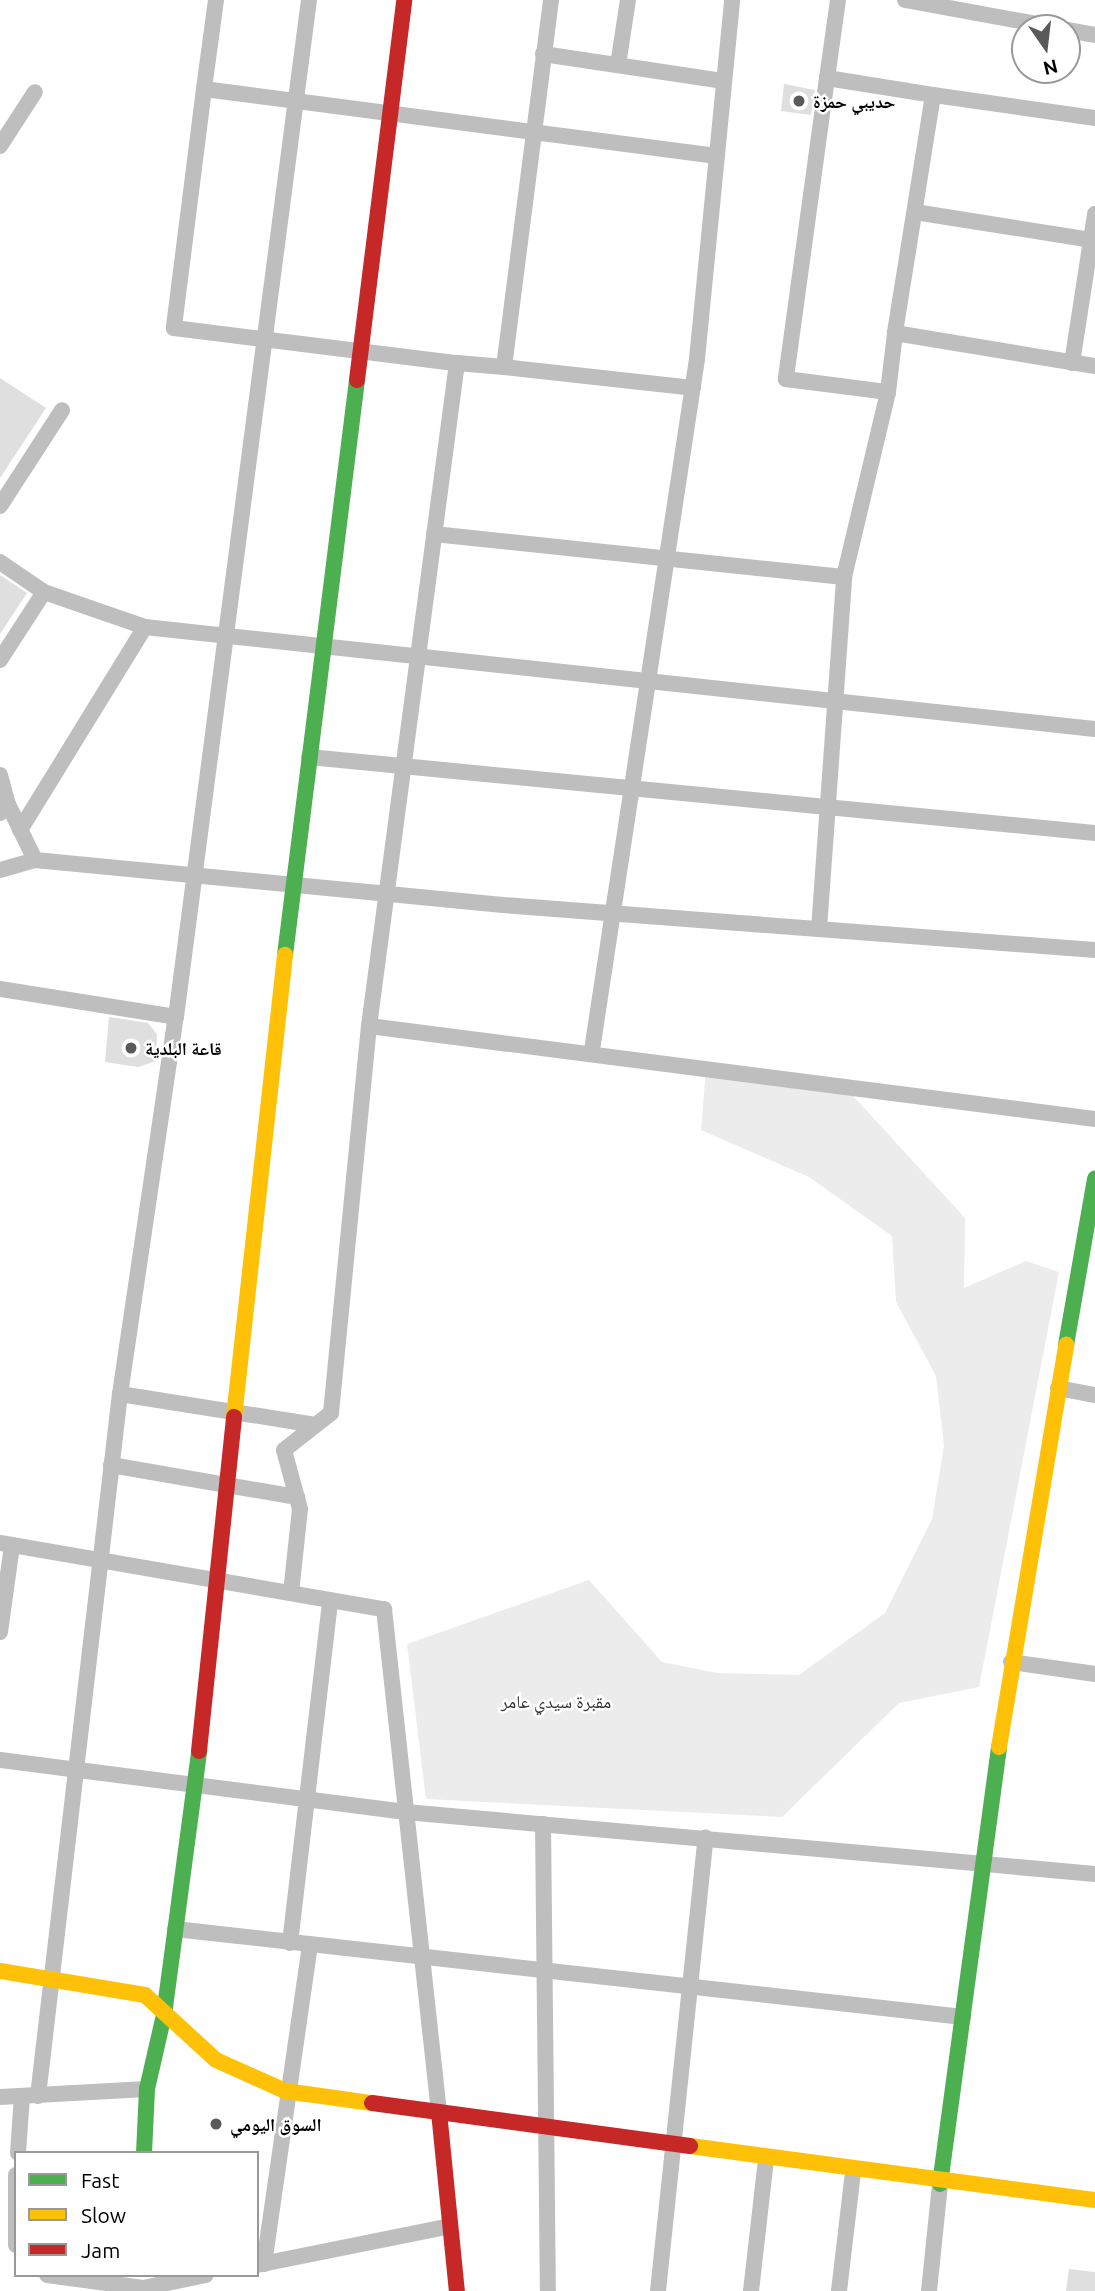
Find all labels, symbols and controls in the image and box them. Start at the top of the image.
north arrow [1011,14,1081,84]
text: N [1041,55,1060,80]
place label: حديبي حمزة [813,90,895,112]
marker: حديبي حمزة [791,93,807,109]
place label: قاعة البلدية [145,1037,222,1059]
marker: قاعة البلدية [123,1040,139,1056]
park label: مقبرة سيدي عامر [501,1690,611,1712]
place label: السوق اليومي [230,2113,322,2135]
marker: السوق اليومي [208,2116,224,2132]
legend [14,2151,259,2277]
text: Fast [81,2168,119,2192]
text: Slow [81,2203,126,2227]
text: Jam [81,2238,120,2262]

